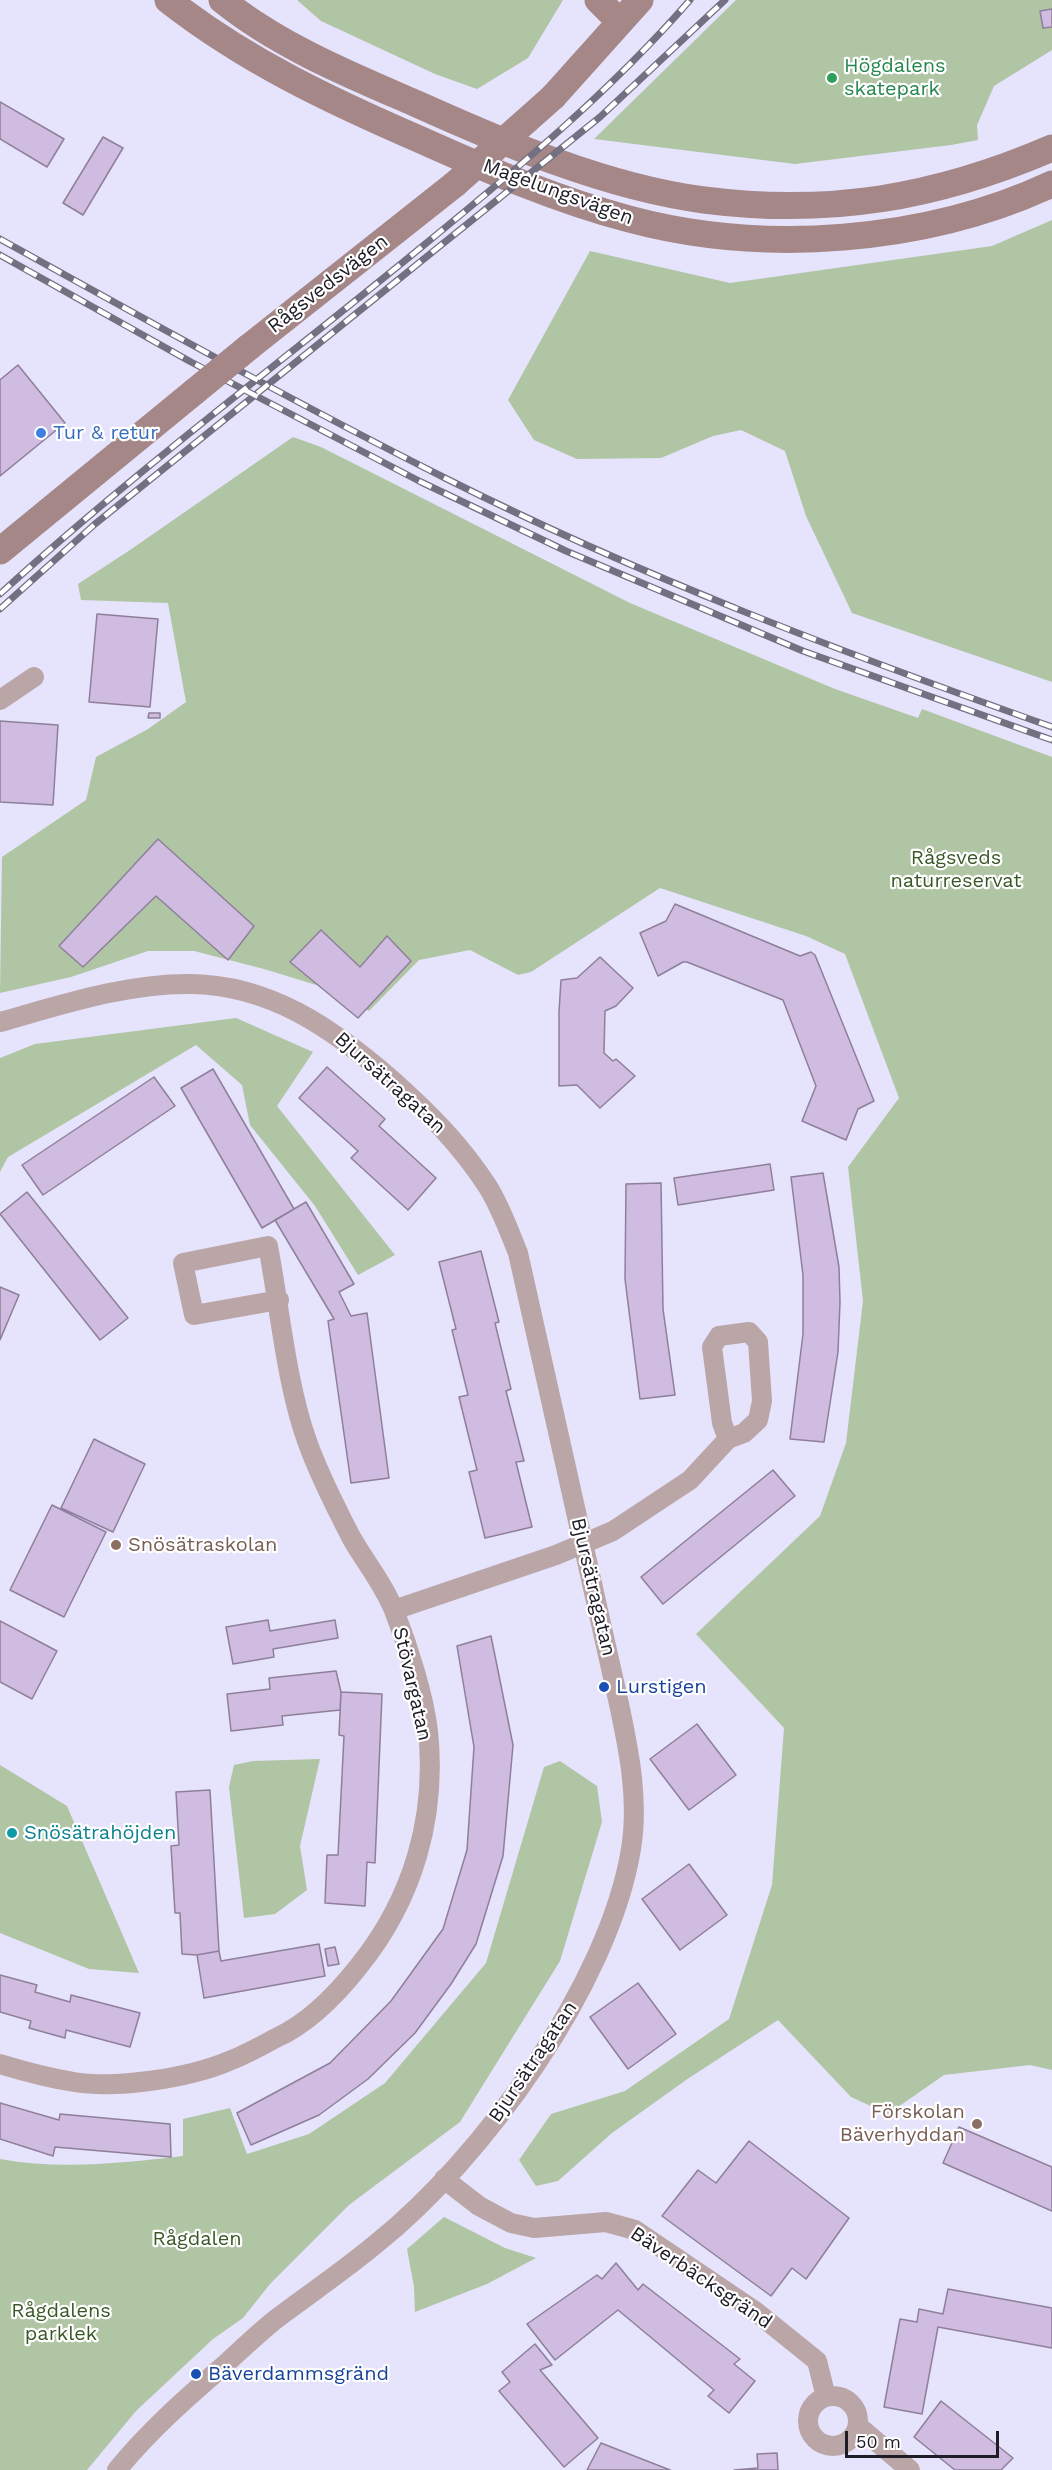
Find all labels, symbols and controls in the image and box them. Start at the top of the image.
place label: Högdalens skatepark [844,54,946,101]
marker: Högdalens skatepark [825,71,839,85]
street label: Magelungsvägen [480,154,636,230]
street label: Rågsvedsvägen [263,230,393,338]
place label: Tur & retur [53,421,158,445]
marker: Tur & retur [34,426,48,440]
park label: Rågsveds naturreservat [890,846,1022,893]
street label: Bjursätragatan [330,1027,450,1139]
street label: Bjursätragatan [565,1516,621,1658]
place label: Snösätraskolan [128,1533,277,1557]
marker: Snösätraskolan [109,1538,123,1552]
street label: Stövargatan [387,1625,437,1743]
place label: Lurstigen [616,1675,707,1699]
marker: Lurstigen [597,1680,611,1694]
place label: Snösätrahöjden [24,1821,176,1845]
marker: Snösätrahöjden [5,1826,19,1840]
street label: Bjursätragatan [484,1997,582,2127]
place label: Förskolan Bäverhyddan [840,2100,965,2147]
marker: Förskolan Bäverhyddan [970,2117,984,2131]
street label: Bäverbäcksgränd [626,2222,776,2334]
park label: Rågdalen [152,2227,242,2251]
park label: Rågdalens parklek [11,2299,111,2346]
place label: Bäverdammsgränd [208,2362,389,2386]
marker: Bäverdammsgränd [189,2367,203,2381]
scale bar [848,2419,1002,2457]
text: 50 m [856,2431,901,2452]

